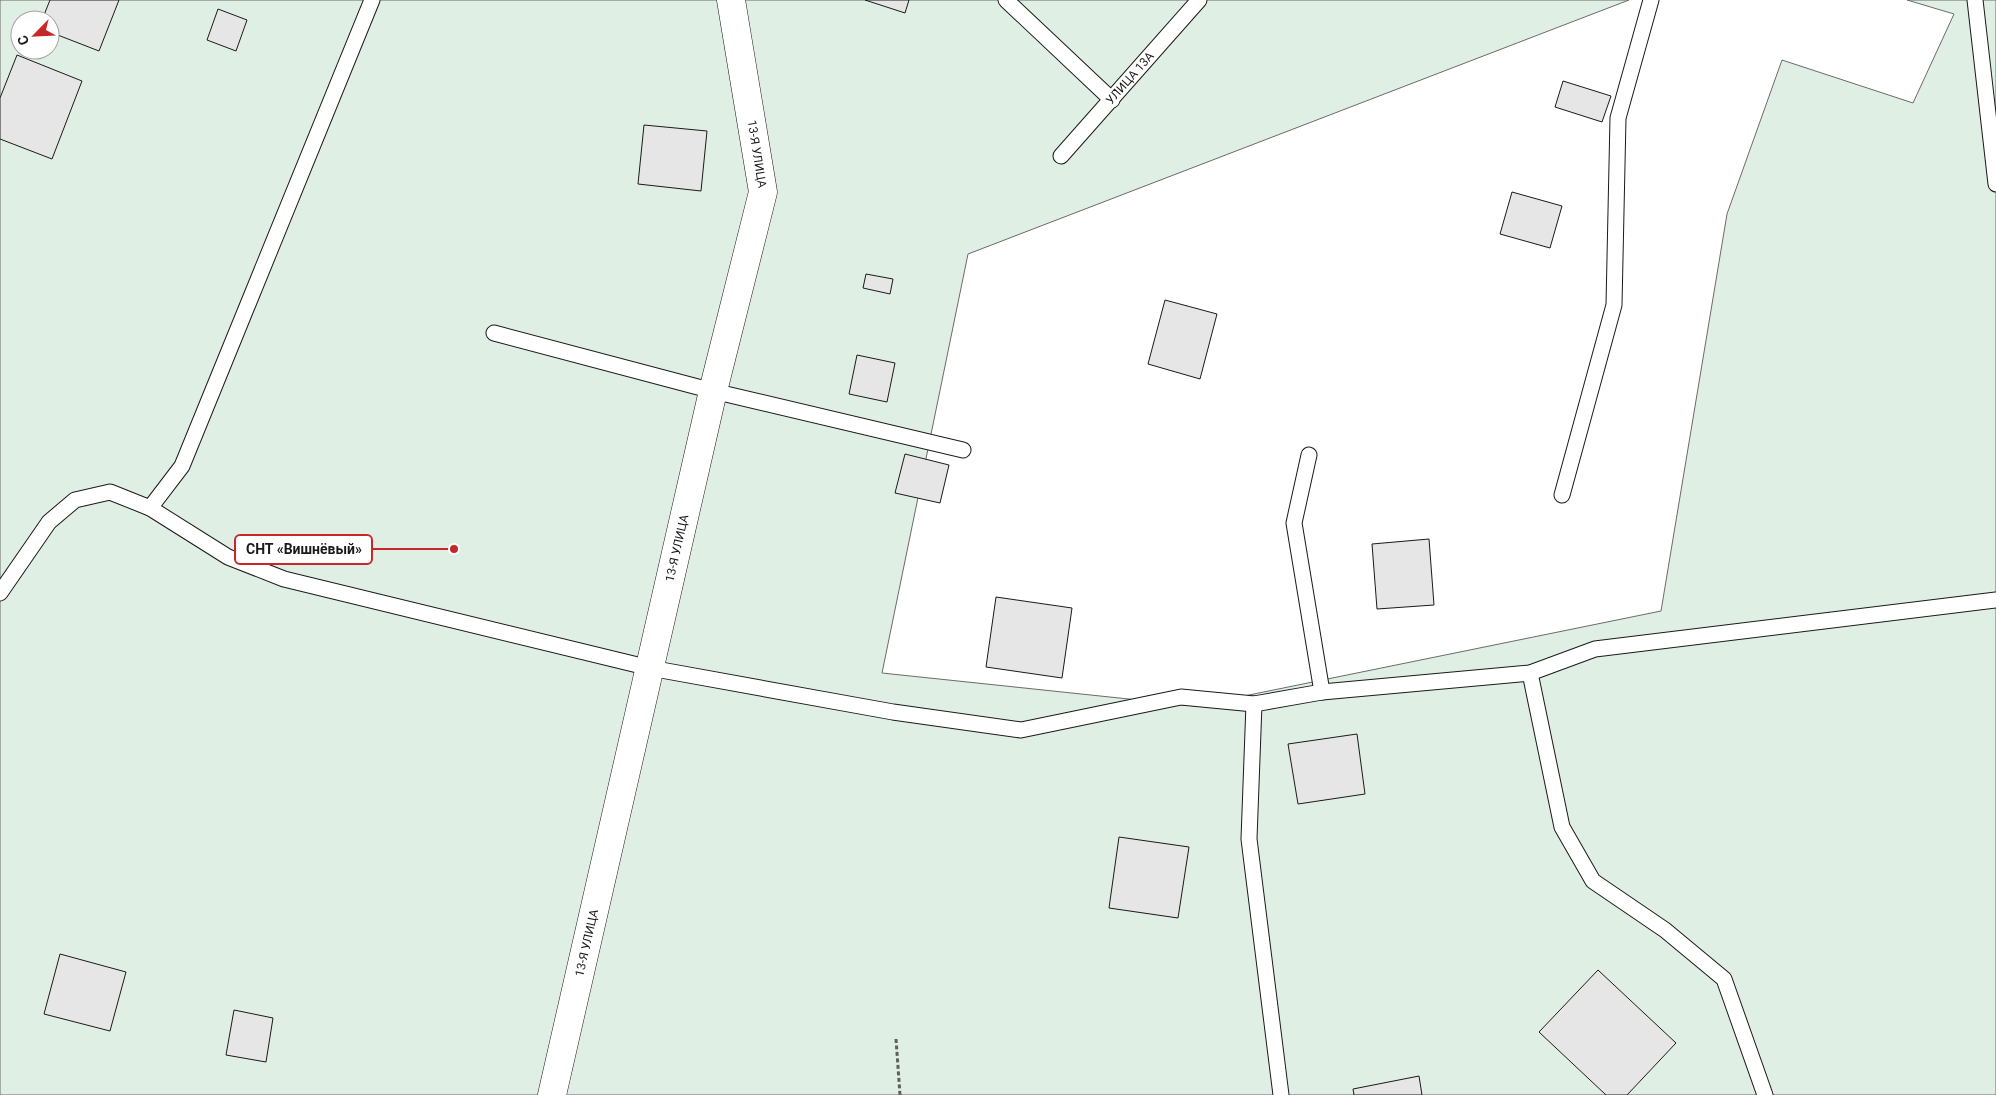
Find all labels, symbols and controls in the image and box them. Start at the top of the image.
north arrow [10,10,60,60]
text: С [14,33,32,48]
street label: УЛИЦА 13А [1103,49,1157,107]
street label: 13-Я УЛИЦА [745,119,769,189]
street label: 13-Я УЛИЦА [663,513,692,583]
callout: СНТ «Вишнёвый» [235,535,372,564]
text: СНТ «Вишнёвый» [246,541,362,557]
street label: 13-Я УЛИЦА [572,908,601,978]

